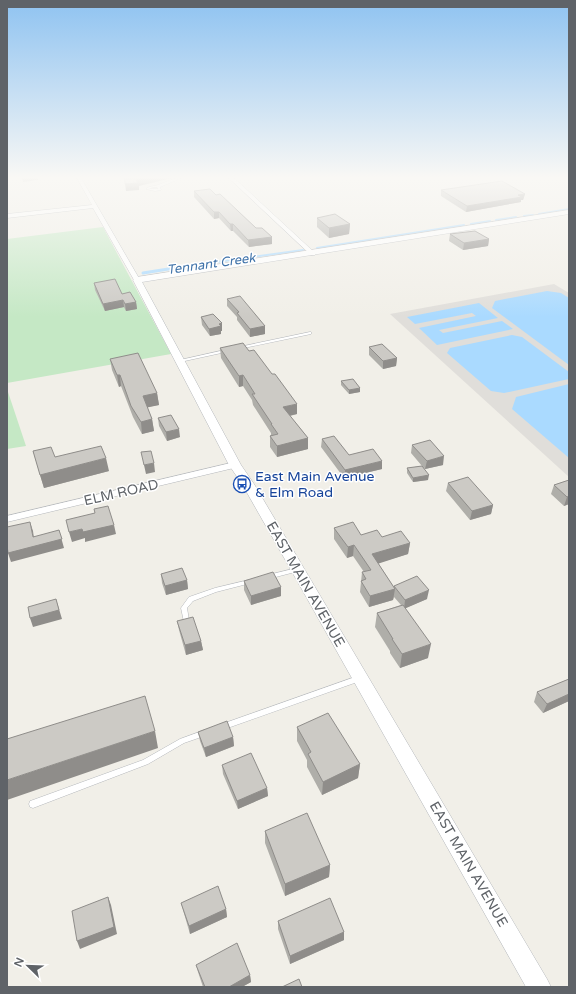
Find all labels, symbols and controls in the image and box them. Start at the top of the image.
water label: Tennant Creek [166,250,257,278]
place label: East Main Avenue & Elm Road [255,468,375,501]
bus stop icon: East Main Avenue & Elm Road [232,474,252,494]
street label: ELM ROAD [82,476,160,509]
street label: EAST MAIN AVENUE [263,519,348,650]
street label: EAST MAIN AVENUE [426,799,511,930]
north arrow [8,946,48,986]
text: N [12,956,27,969]

